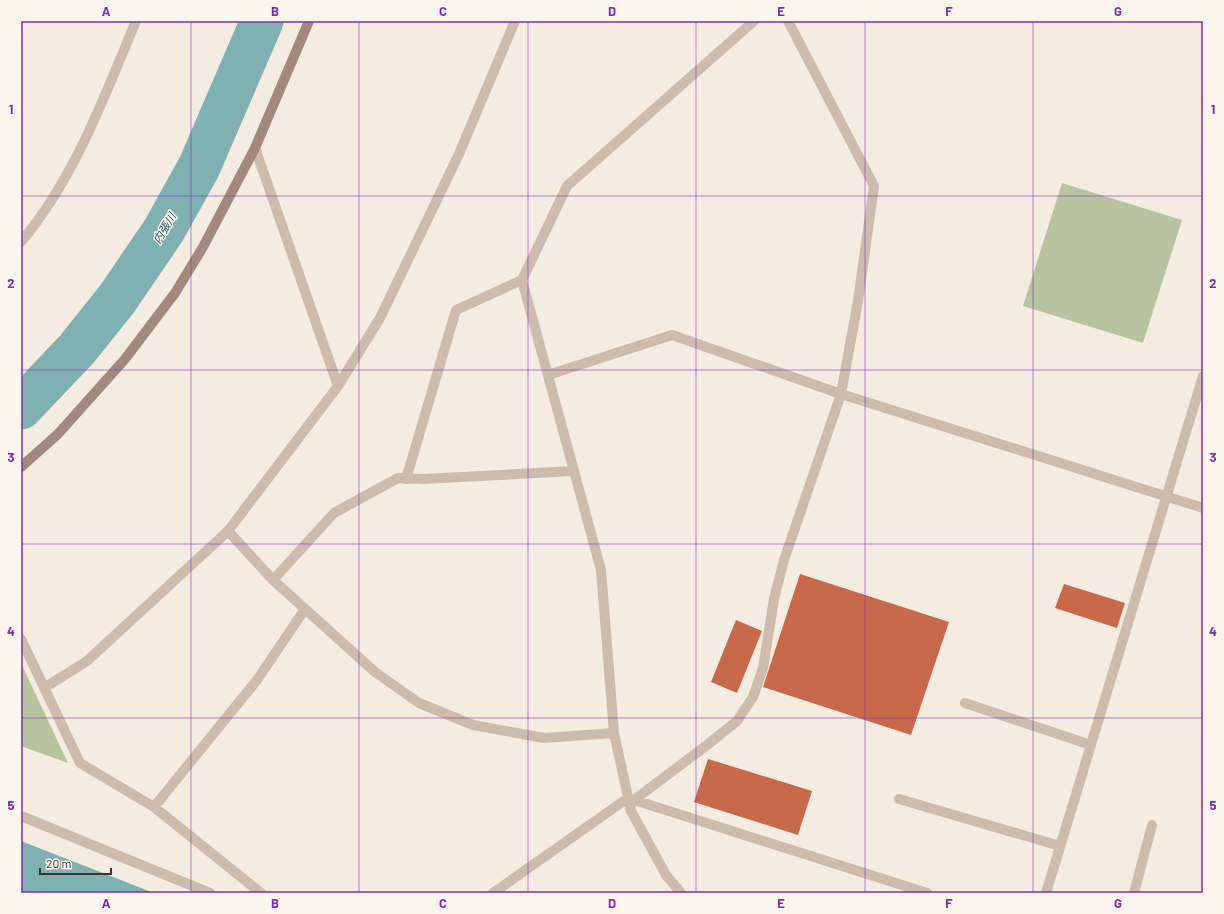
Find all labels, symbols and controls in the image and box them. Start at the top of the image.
text: A [102,3,111,19]
text: B [271,3,279,19]
text: C [439,3,447,19]
text: D [608,3,616,19]
text: E [777,3,785,19]
text: F [945,3,953,19]
text: G [1114,3,1122,19]
text: 1 [9,101,13,117]
text: 1 [1211,101,1215,117]
water label: 内張川 [150,210,179,245]
text: 2 [7,275,15,291]
text: 2 [1209,275,1217,291]
text: 3 [7,449,15,465]
text: 3 [1209,449,1217,465]
text: 4 [7,623,15,639]
text: 4 [1209,623,1217,639]
text: 5 [7,797,15,813]
text: 5 [1209,797,1217,813]
scale bar [40,850,111,876]
text: 20 m [46,856,72,870]
text: A [102,895,111,911]
text: B [271,895,279,911]
text: C [439,895,447,911]
text: D [608,895,616,911]
text: E [777,895,785,911]
text: F [945,895,953,911]
text: G [1114,895,1122,911]

